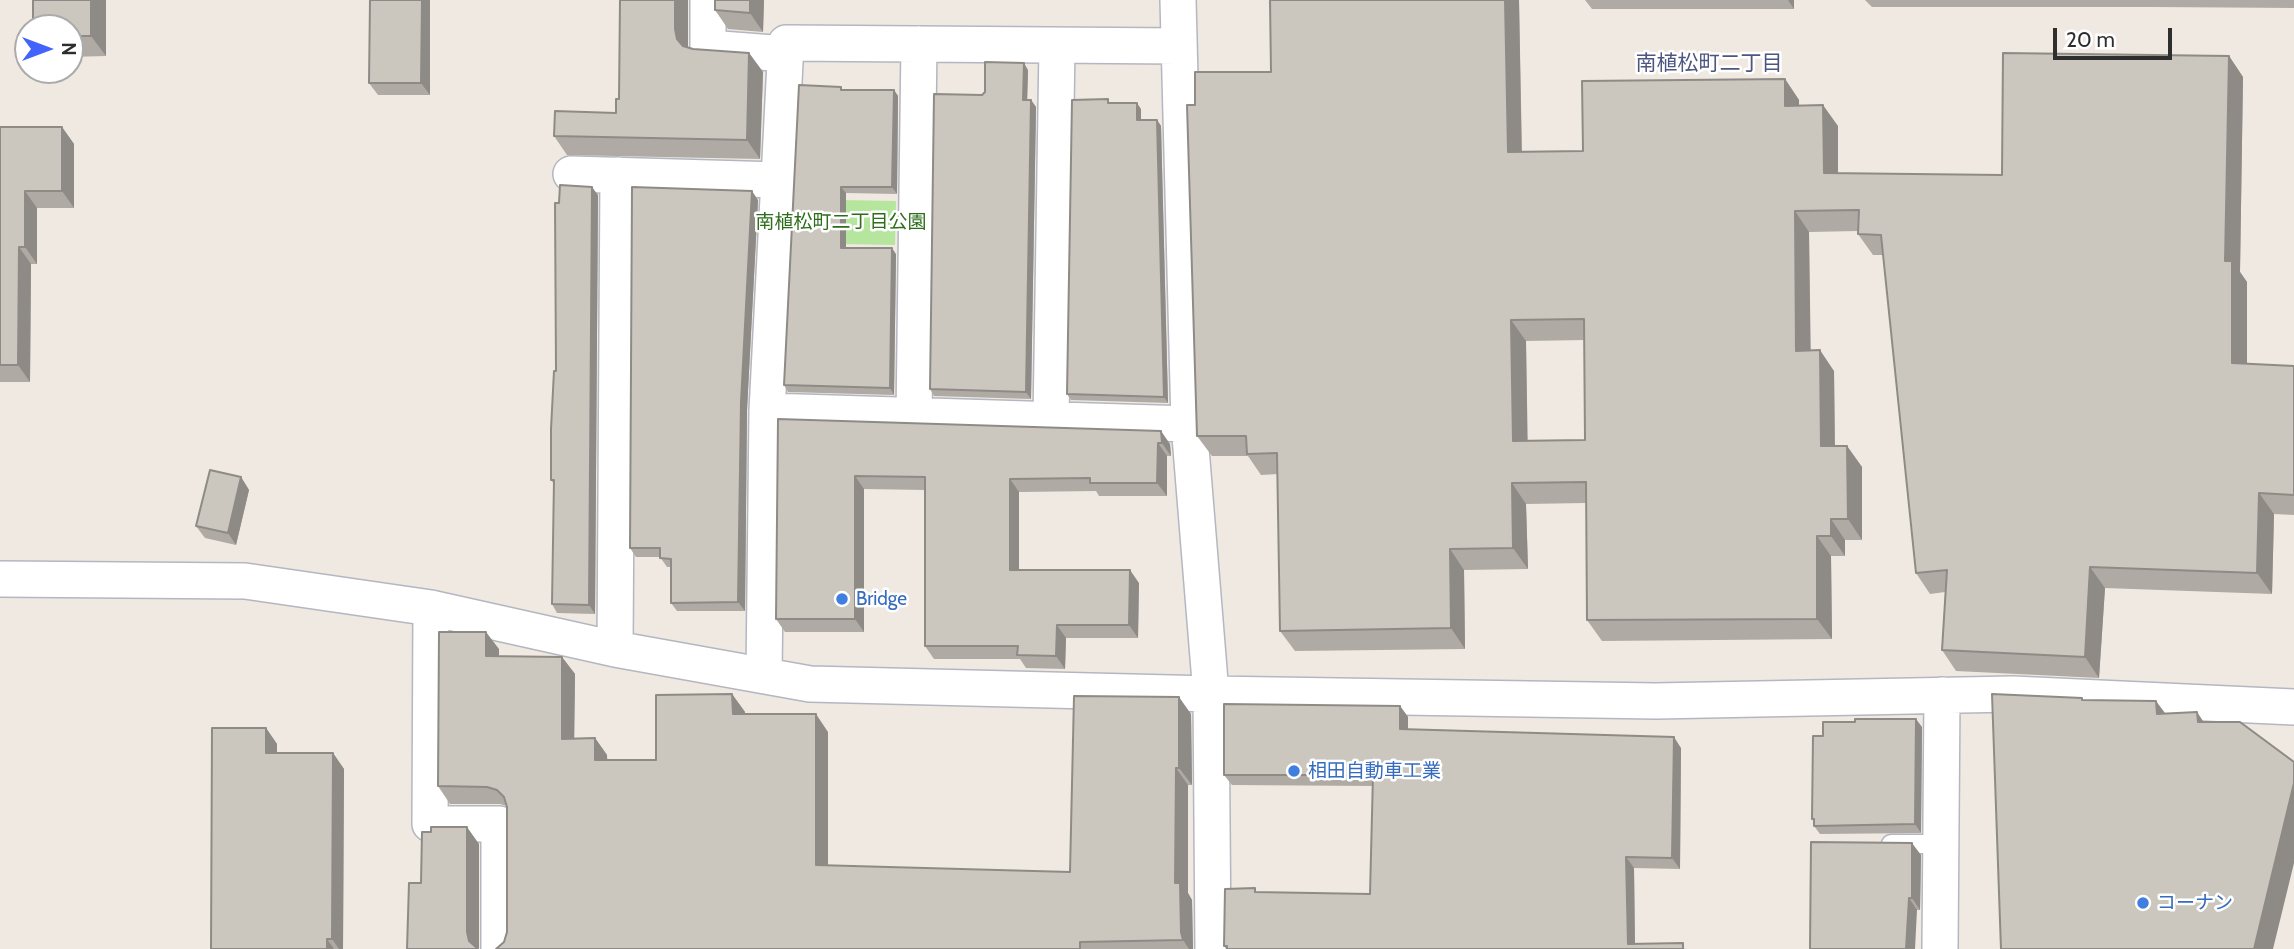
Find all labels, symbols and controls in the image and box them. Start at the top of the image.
north arrow [14,14,84,84]
scale bar [2056,14,2175,58]
text: 20 m [2066,27,2115,52]
text: N [57,42,80,56]
district label: 南植松町二丁目 [1636,51,1782,77]
park label: 南植松町二丁目公園 [756,211,926,233]
place label: Bridge [856,588,907,610]
marker: Bridge [834,591,850,607]
place label: 相田自動車工業 [1308,760,1441,782]
marker: 相田自動車工業 [1286,763,1302,779]
place label: コーナン [2157,892,2233,914]
marker: コーナン [2135,895,2151,911]

